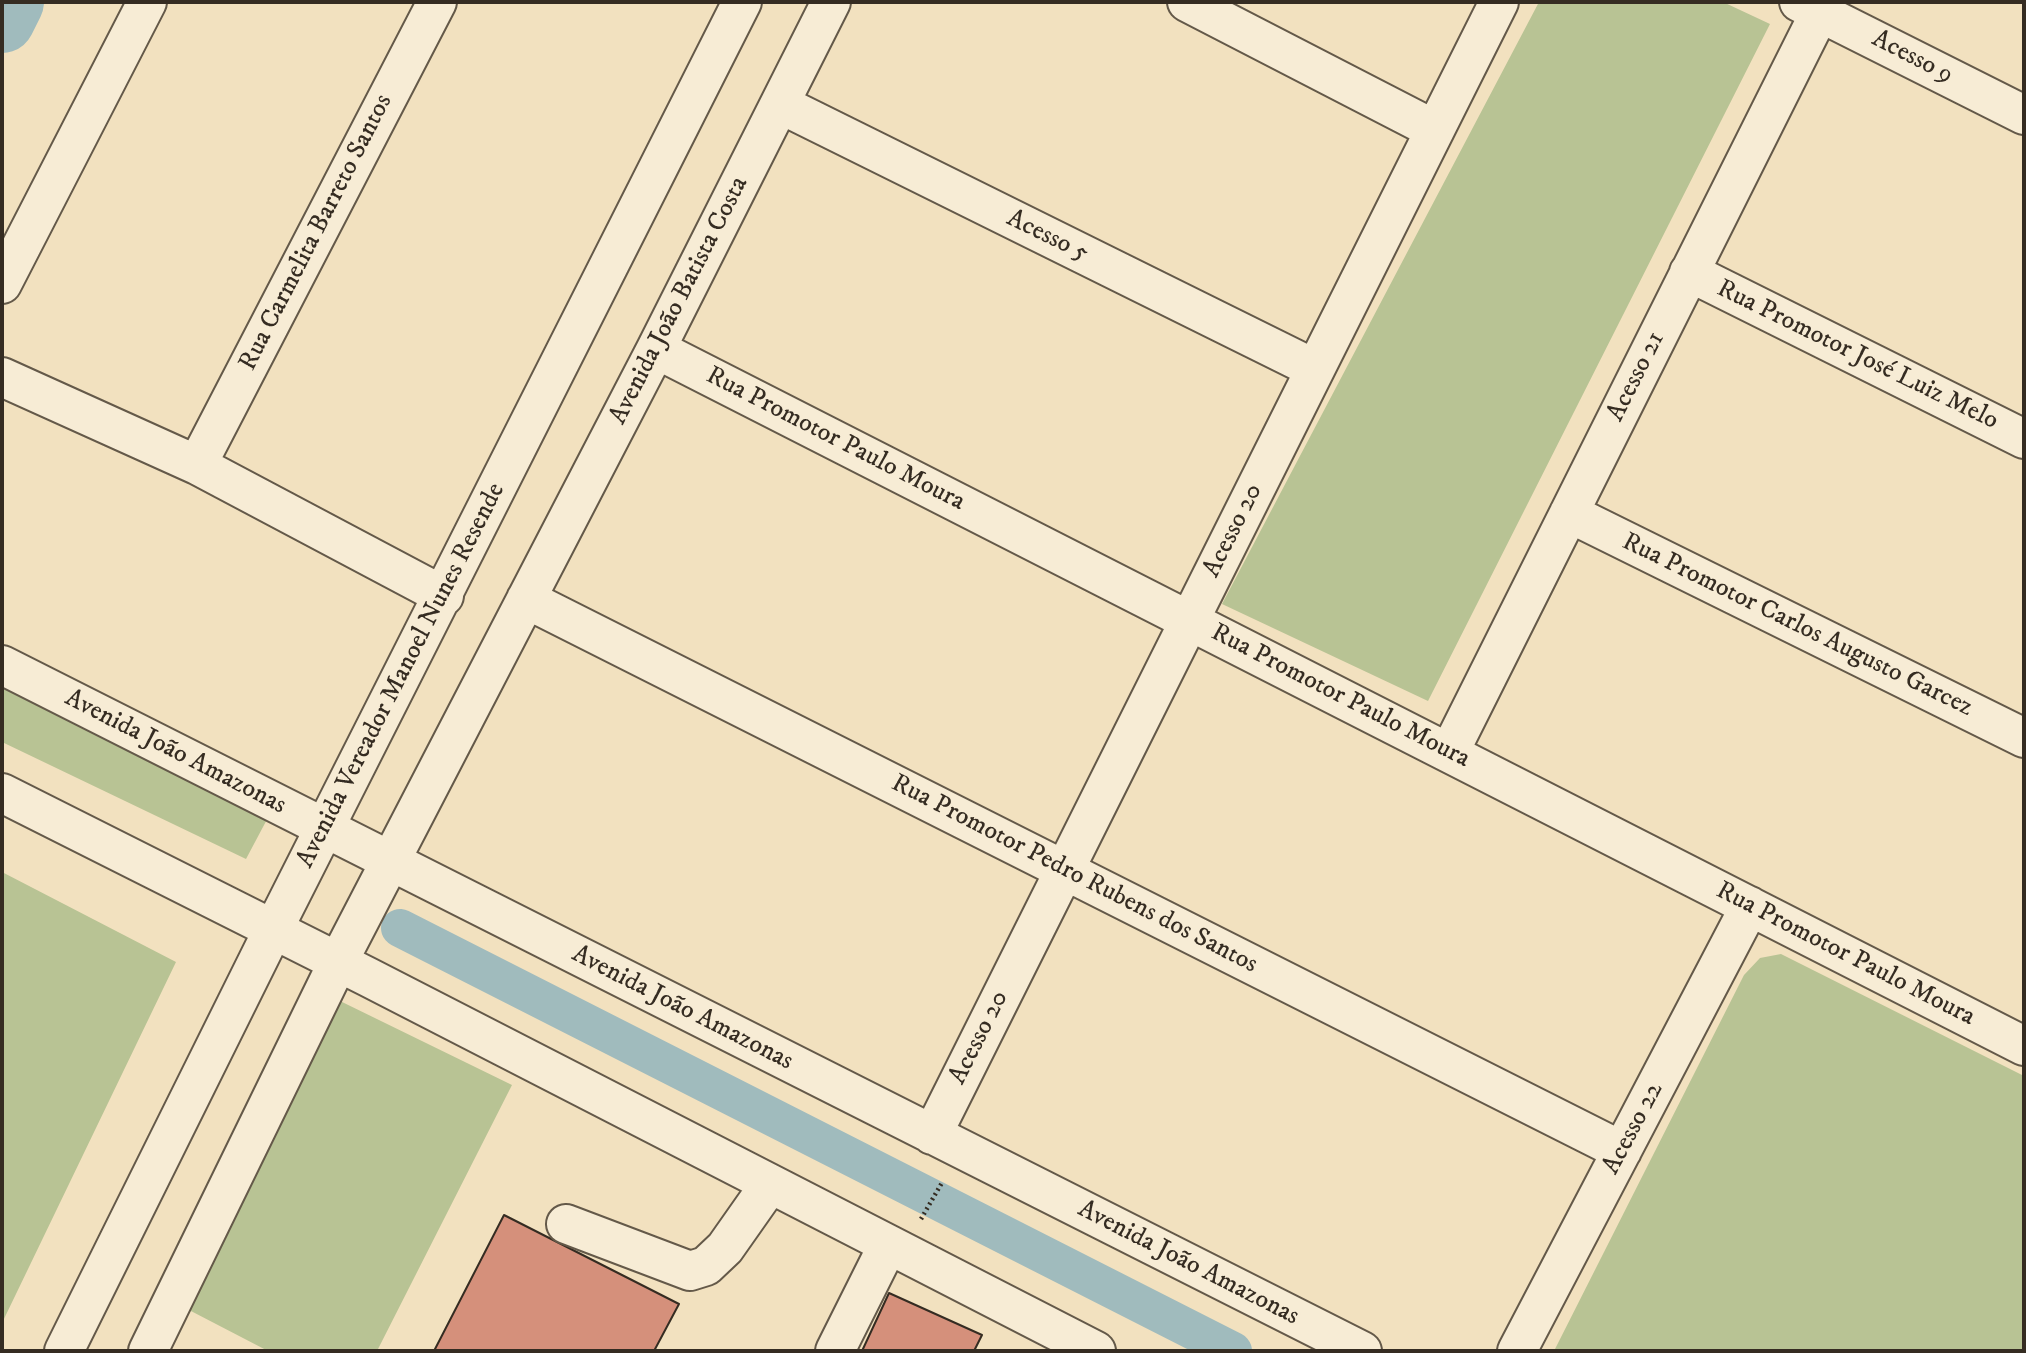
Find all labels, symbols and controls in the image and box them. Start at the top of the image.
street label: Acesso 9 [1866,24,1958,92]
street label: Rua Carmelita Barreto Santos [234,90,400,376]
street label: Avenida João Batista Costa [604,172,756,430]
street label: Acesso 5 [1001,204,1093,270]
street label: Rua Promotor José Luiz Melo [1711,274,2003,438]
street label: Acesso 21 [1601,327,1673,427]
street label: Rua Promotor Paulo Moura [700,361,970,519]
street label: Avenida Vereador Manoel Nunes Resende [291,478,513,874]
street label: Acesso 20 [1197,479,1271,583]
street label: Rua Promotor Carlos Augusto Garcez [1617,527,1977,725]
street label: Rua Promotor Paulo Moura [1205,618,1475,776]
street label: Avenida João Amazonas [59,684,291,822]
street label: Rua Promotor Pedro Rubens dos Santos [886,769,1262,981]
street label: Rua Promotor Paulo Moura [1710,876,1980,1034]
street label: Avenida João Amazonas [566,940,798,1078]
street label: Acesso 20 [943,986,1017,1090]
street label: Acesso 22 [1597,1078,1671,1180]
street label: Avenida João Amazonas [1072,1195,1304,1333]

